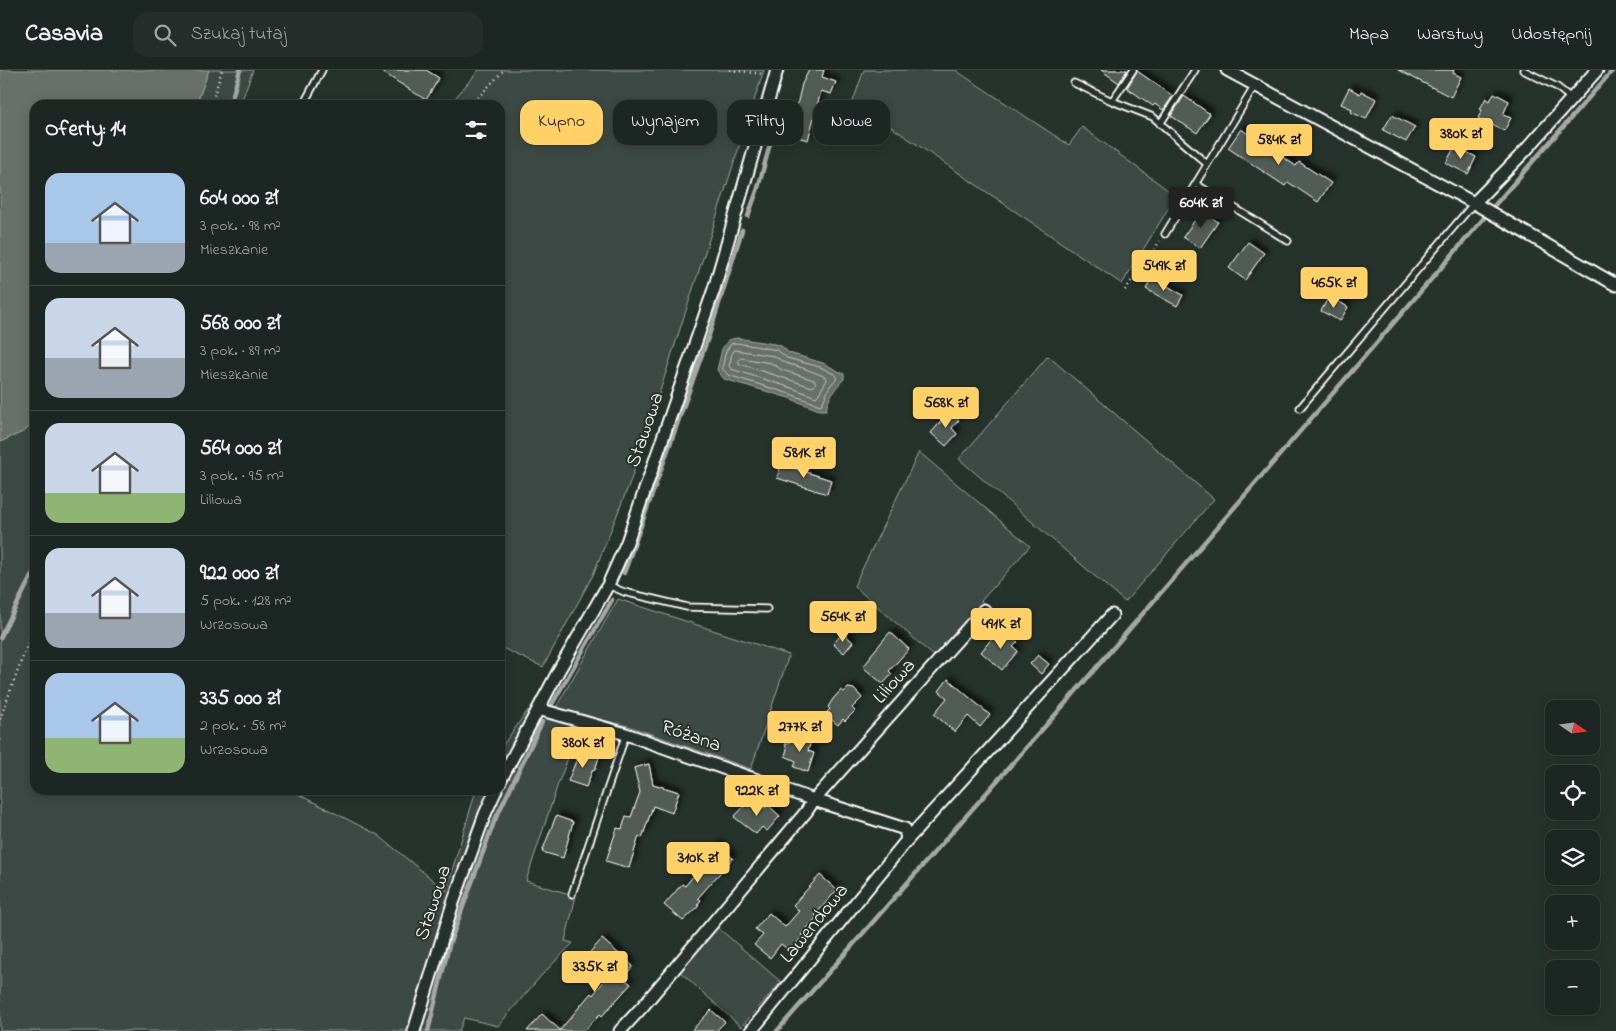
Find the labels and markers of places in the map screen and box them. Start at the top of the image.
pin: 380K zł [1415,118,1507,160]
pin: 584K zł [1233,124,1325,166]
pin: 604K zł [1155,186,1247,229]
pin: 549K zł [1118,250,1210,292]
pin: 465K zł [1288,266,1380,309]
pin: 568K zł [900,386,992,429]
pin: 581K zł [758,436,850,479]
pin: 564K zł [797,600,889,643]
pin: 491K zł [955,608,1047,650]
pin: 277K zł [754,710,846,753]
pin: 380K zł [537,726,629,769]
pin: 922K zł [711,774,803,817]
pin: 310K zł [652,842,744,884]
pin: 335K zł [549,950,641,993]

